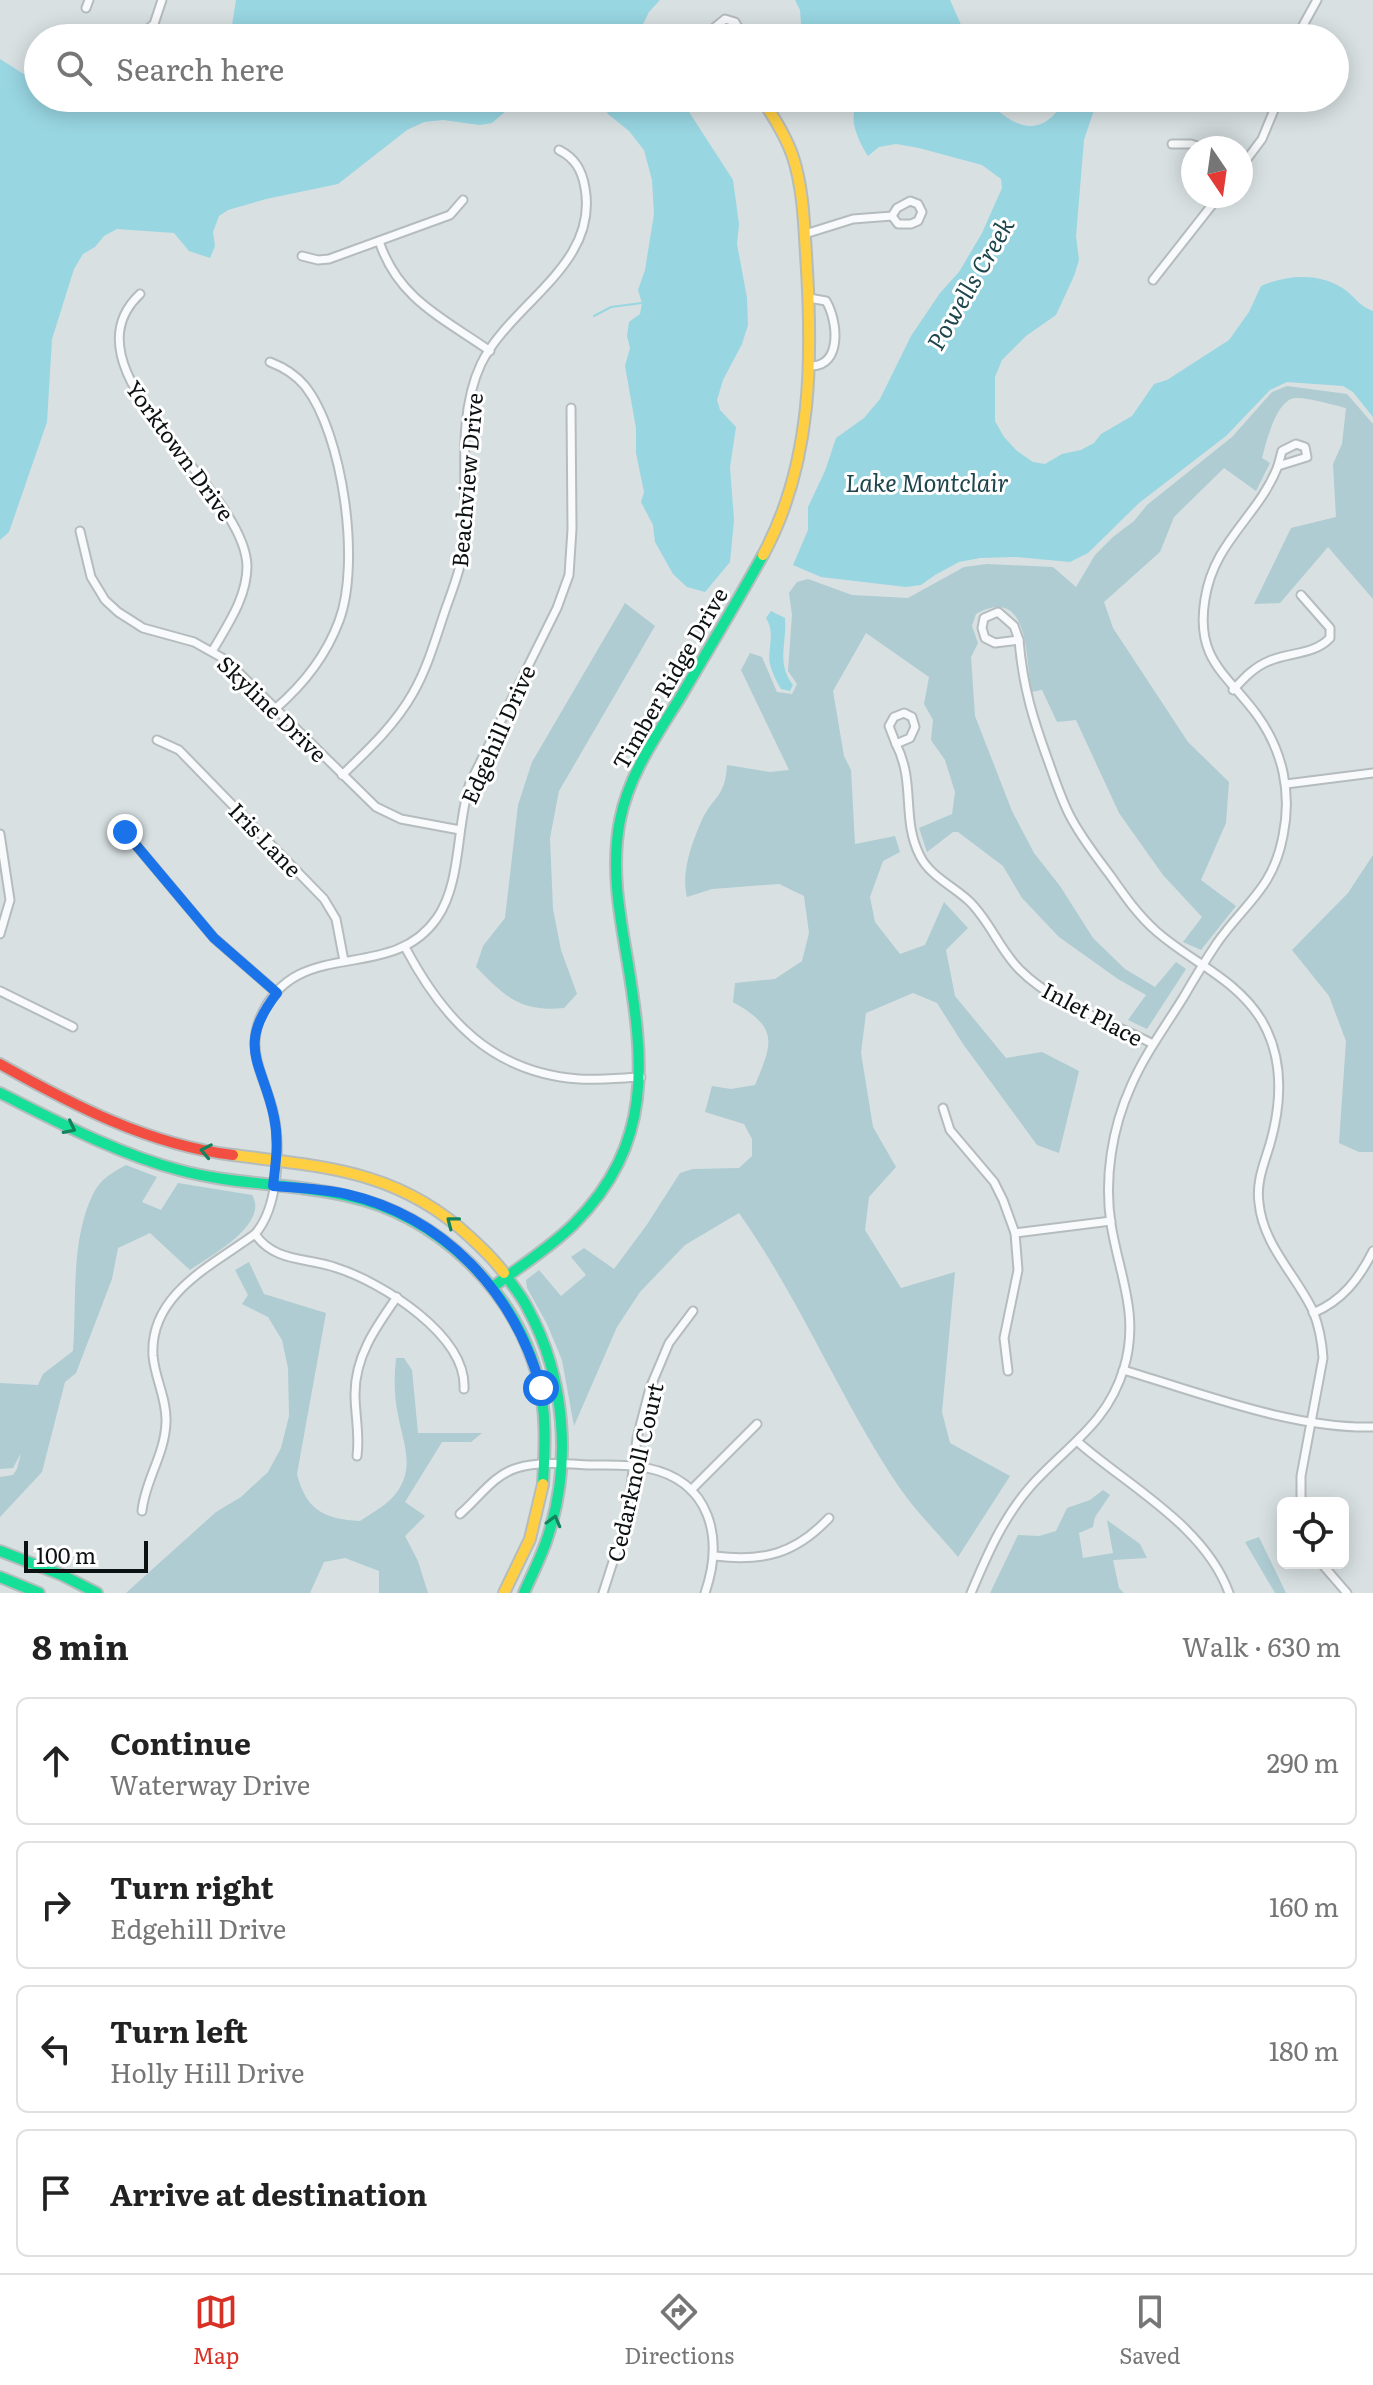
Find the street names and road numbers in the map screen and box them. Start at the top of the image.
street label: Yorktown Drive [119,373,243,527]
street label: Beachview Drive [442,391,490,569]
street label: Timber Ridge Drive [603,581,735,775]
street label: Skyline Drive [211,647,335,769]
street label: Edgehill Drive [452,659,542,809]
street label: Iris Lane [222,794,310,884]
street label: Inlet Place [1037,973,1149,1053]
street label: Cedarknoll Court [597,1379,671,1565]

